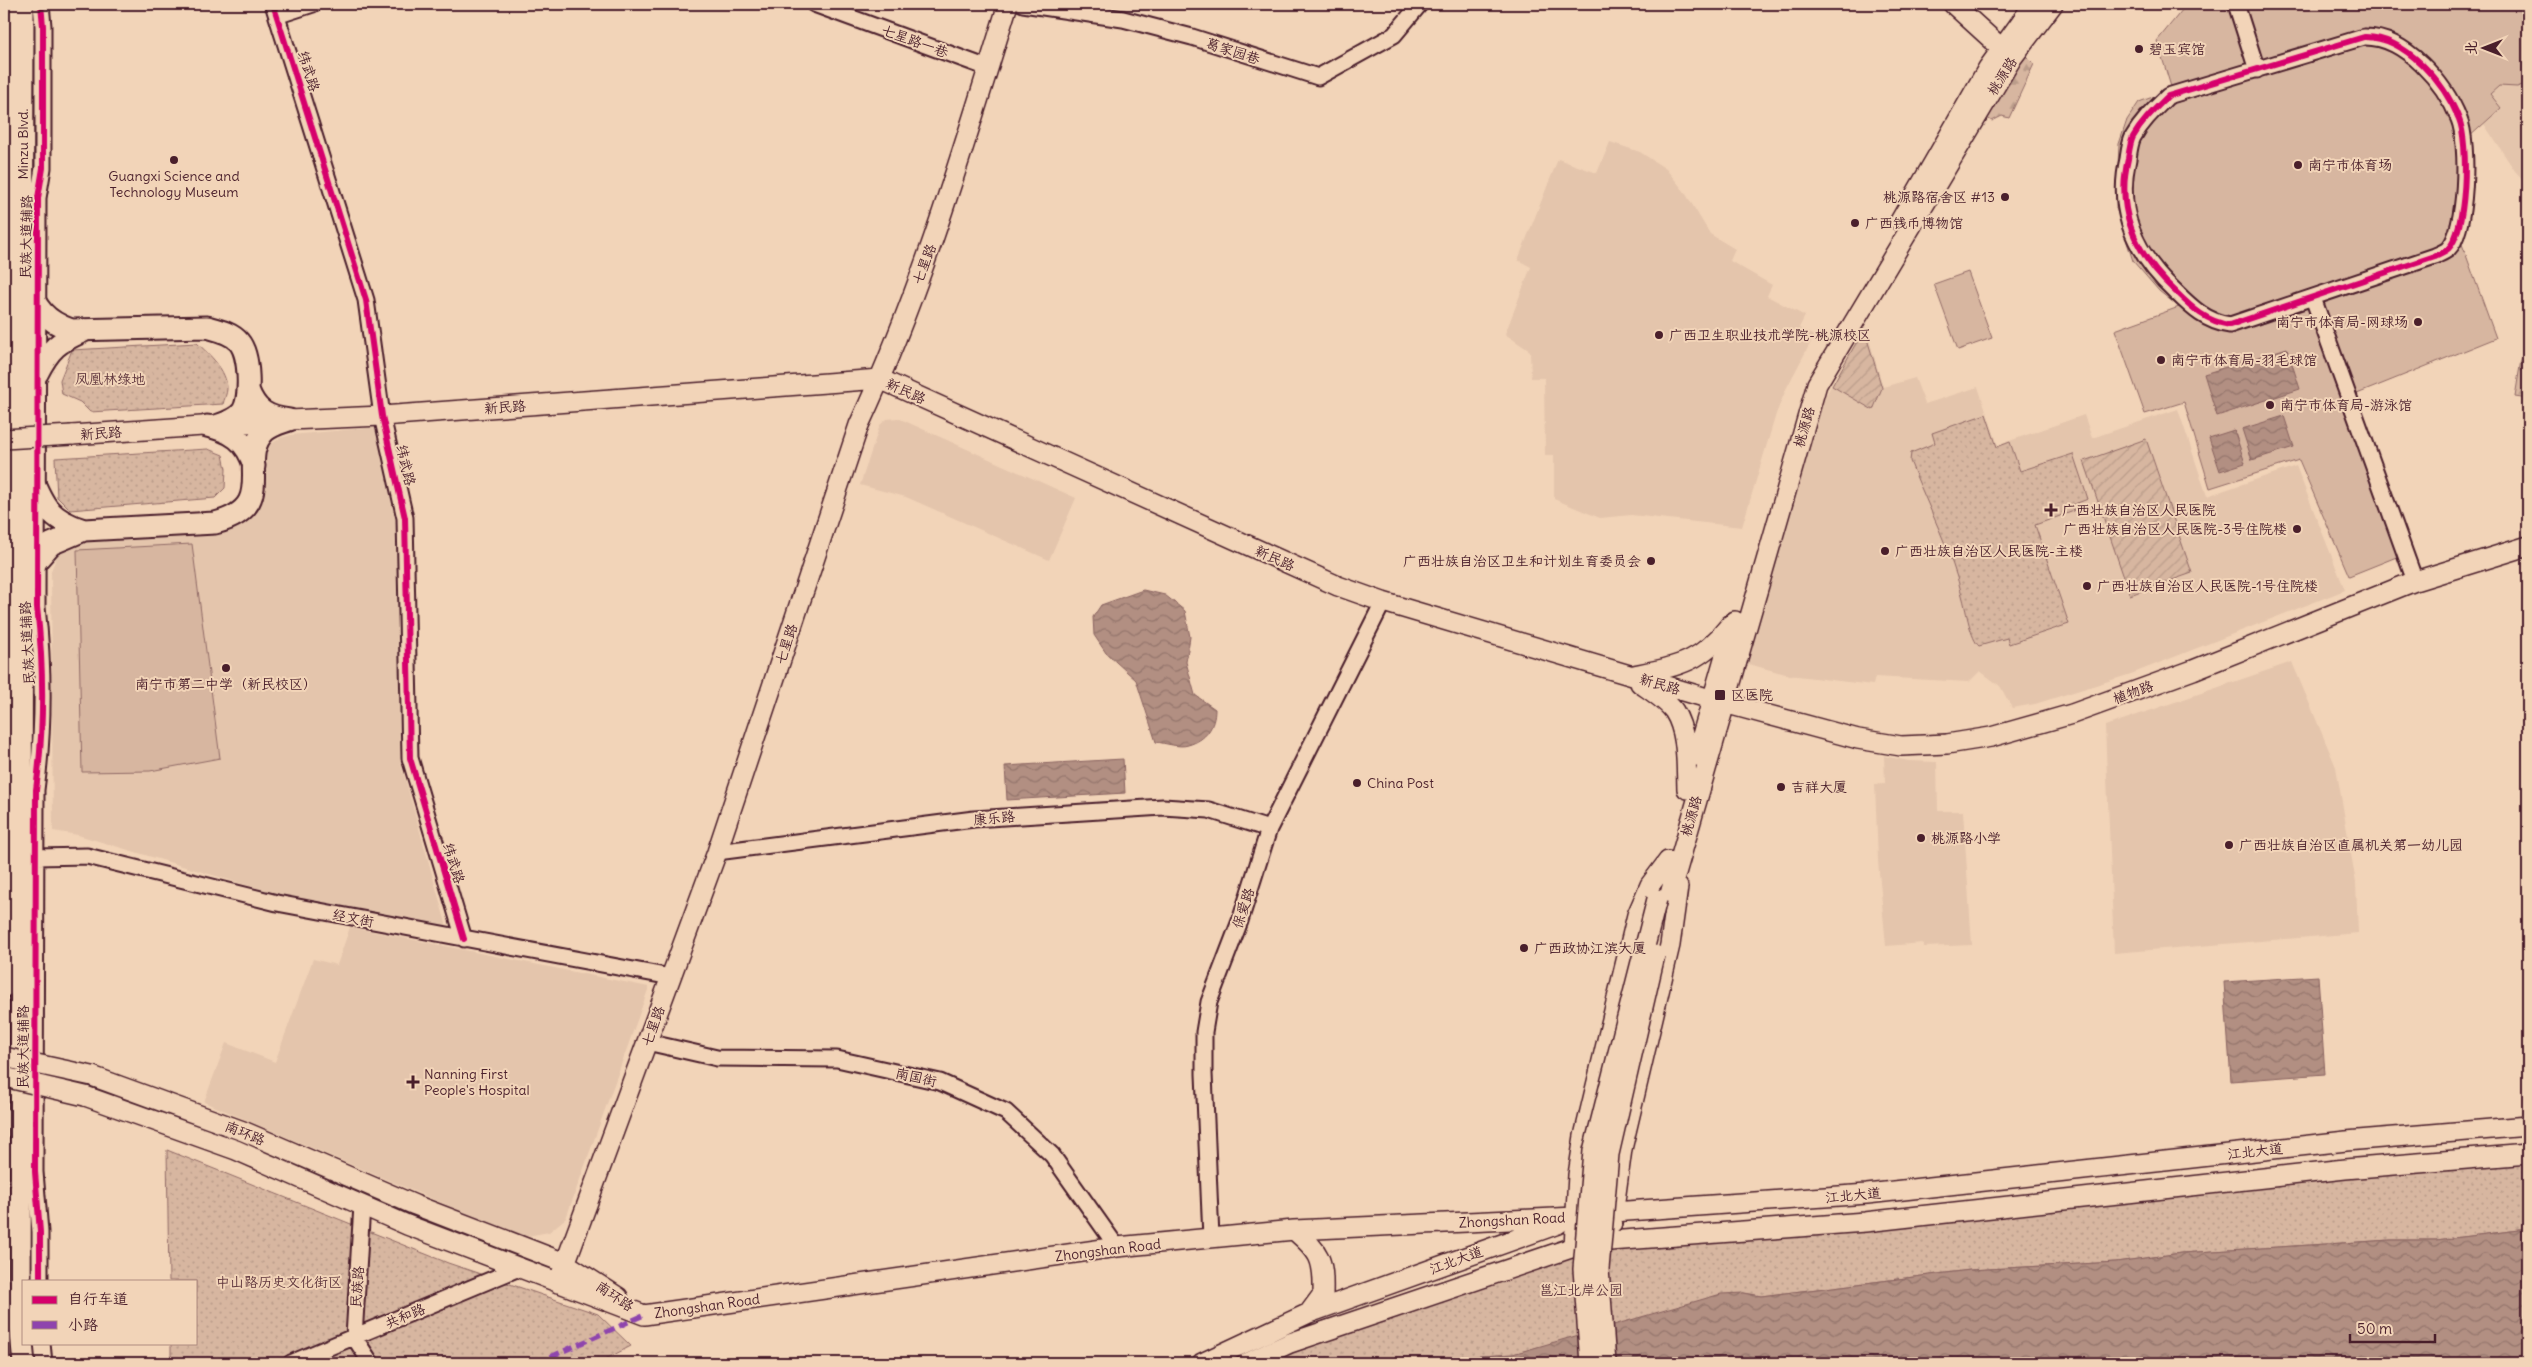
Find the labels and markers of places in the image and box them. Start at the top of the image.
place label: 碧玉宾馆 [2149,40,2205,58]
marker: 碧玉宾馆 [2133,43,2145,55]
marker: Guangxi Science and Technology Museum [168,154,180,166]
place label: 南宁市体育场 [2308,156,2392,174]
marker: 南宁市体育场 [2292,159,2304,171]
place label: Guangxi Science and Technology Museum [108,167,240,201]
place label: 桃源路宿舍区 #13 [1883,188,1995,206]
marker: 桃源路宿舍区 #13 [1999,191,2011,203]
place label: 广西钱币博物馆 [1865,214,1963,232]
marker: 广西钱币博物馆 [1849,217,1861,229]
place label: 南宁市体育局-网球场 [2276,313,2408,331]
marker: 南宁市体育局-网球场 [2412,316,2424,328]
place label: 广西卫生职业技术学院-桃源校区 [1669,326,1871,344]
marker: 广西卫生职业技术学院-桃源校区 [1653,329,1665,341]
place label: 南宁市体育局-羽毛球馆 [2171,351,2317,369]
marker: 南宁市体育局-羽毛球馆 [2155,354,2167,366]
place label: 南宁市体育局-游泳馆 [2280,396,2412,414]
marker: 南宁市体育局-游泳馆 [2264,399,2276,411]
place label: 广西壮族自治区人民医院 [2062,501,2216,519]
marker: 广西壮族自治区人民医院 [2044,503,2058,517]
place label: 广西壮族自治区人民医院-3号住院楼 [2063,520,2287,538]
marker: 广西壮族自治区人民医院-3号住院楼 [2291,523,2303,535]
place label: 广西壮族自治区人民医院-主楼 [1895,542,2083,560]
marker: 广西壮族自治区人民医院-主楼 [1879,545,1891,557]
place label: 广西壮族自治区卫生和计划生育委员会 [1403,552,1641,570]
marker: 广西壮族自治区卫生和计划生育委员会 [1645,555,1657,567]
place label: 广西壮族自治区人民医院-1号住院楼 [2097,577,2318,595]
marker: 广西壮族自治区人民医院-1号住院楼 [2081,580,2093,592]
marker: 南宁市第二中学（新民校区） [220,662,232,674]
place label: 南宁市第二中学（新民校区） [135,675,317,693]
place label: 区医院 [1731,686,1773,704]
marker: 区医院 [1713,688,1727,702]
place label: China Post [1367,774,1434,792]
marker: China Post [1351,777,1363,789]
place label: 吉祥大厦 [1791,778,1847,796]
marker: 吉祥大厦 [1775,781,1787,793]
place label: 桃源路小学 [1931,829,2001,847]
marker: 桃源路小学 [1915,832,1927,844]
place label: 广西壮族自治区直属机关第一幼儿园 [2239,836,2463,854]
marker: 广西壮族自治区直属机关第一幼儿园 [2223,839,2235,851]
place label: 广西政协江滨大厦 [1534,939,1646,957]
marker: 广西政协江滨大厦 [1518,942,1530,954]
place label: Nanning First People's Hospital [424,1065,530,1099]
marker: Nanning First People's Hospital [406,1075,420,1089]

